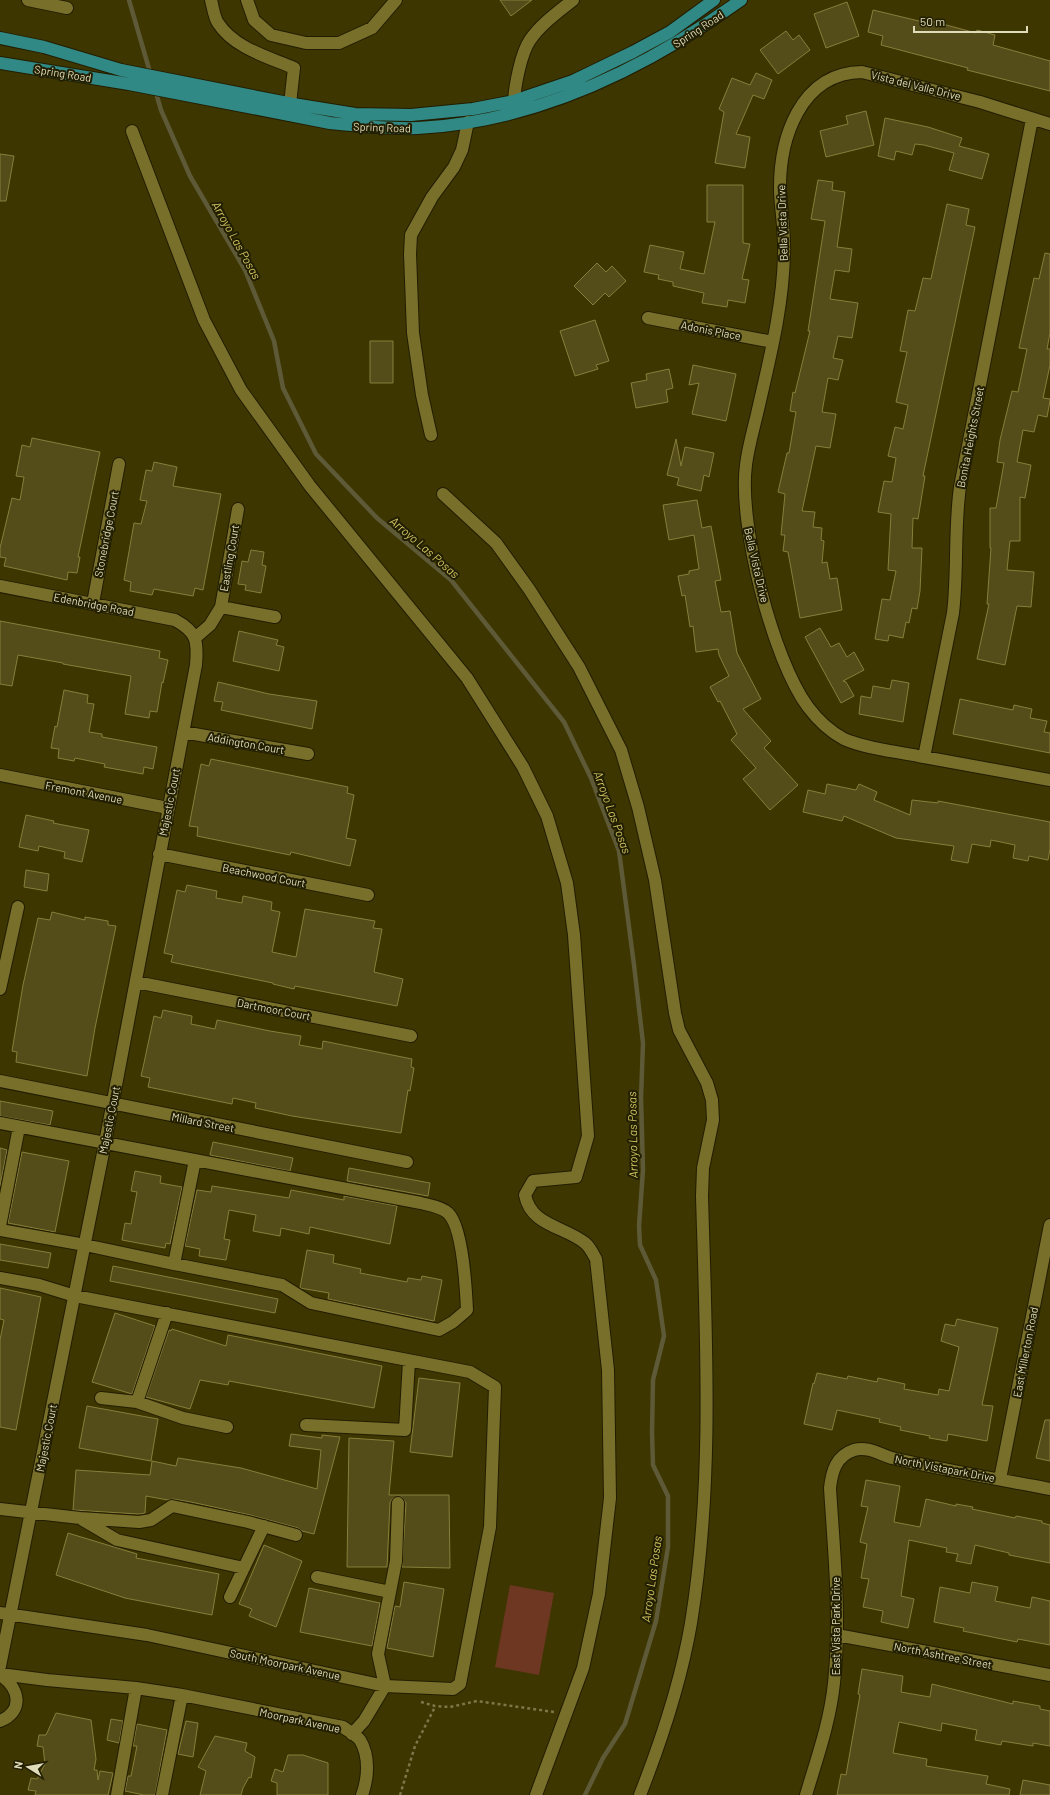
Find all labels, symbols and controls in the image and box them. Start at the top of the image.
street label: Spring Road [670,8,726,50]
scale bar [914,8,1027,34]
text: 50 m [920,14,945,28]
street label: Spring Road [34,62,92,84]
street label: Vista del Valle Drive [870,68,962,102]
street label: Spring Road [353,119,411,135]
street label: Bella Vista Drive [774,184,790,261]
water label: Arroyo Las Posas [210,199,264,282]
street label: Adonis Place [680,318,742,342]
street label: Bonita Heights Street [954,385,986,489]
street label: Stonebridge Court [91,490,121,578]
water label: Arroyo Las Posas [388,513,463,581]
street label: Eastling Court [217,524,241,592]
street label: Bella Vista Drive [742,526,772,604]
street label: Edenbridge Road [53,590,135,618]
street label: Addington Court [207,730,285,756]
street label: Majestic Court [156,767,182,837]
water label: Arroyo Las Posas [592,769,635,856]
street label: Fremont Avenue [44,778,124,806]
street label: Beachwood Court [221,861,307,889]
street label: Dartmoor Court [236,996,312,1022]
street label: Majestic Court [96,1085,122,1155]
water label: Arroyo Las Posas [624,1091,640,1179]
street label: Millard Street [171,1110,235,1134]
street label: East Millerton Road [1010,1306,1040,1398]
street label: Majestic Court [33,1403,59,1473]
street label: North Vistapark Drive [894,1452,996,1484]
water label: Arroyo Las Posas [638,1535,664,1623]
street label: East Vista Park Drive [829,1577,842,1675]
street label: North Ashtree Street [893,1639,993,1671]
street label: South Moorpark Avenue [229,1646,342,1682]
street label: Moorpark Avenue [258,1705,342,1735]
north arrow [8,1747,48,1787]
text: N [11,1760,25,1770]

